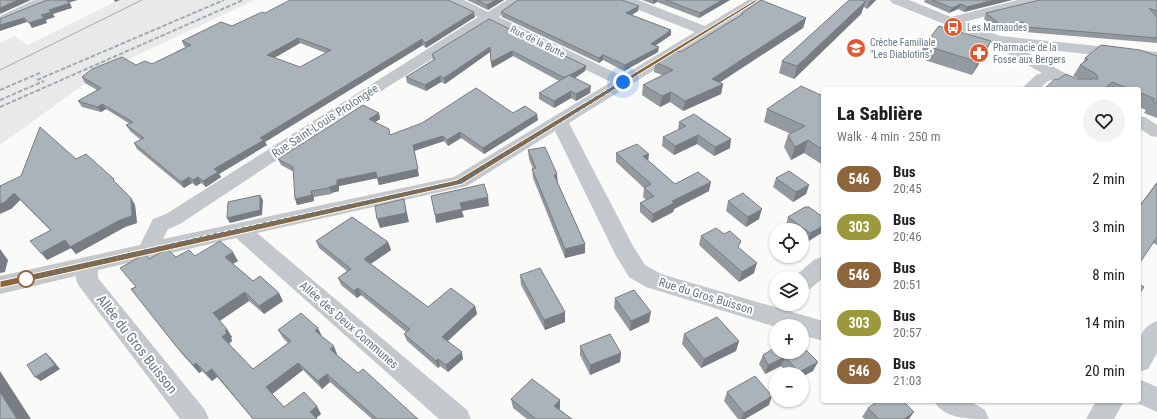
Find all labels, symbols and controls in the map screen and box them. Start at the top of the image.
bus stop icon: Les Marnaudes [942,16,964,38]
place label: Les Marnaudes [967,22,1028,33]
street label: Rue de la Butte [509,23,567,60]
school or university icon: Crèche Familiale "Les Diablotins" [845,37,867,59]
place label: Crèche Familiale "Les Diablotins" [870,37,936,60]
pharmacy icon: Pharmacie de la Fosse aux Bergers [968,42,990,64]
place label: Pharmacie de la Fosse aux Bergers [993,42,1066,65]
your location [613,72,633,92]
street label: Rue Saint-Louis Prolongée [269,81,381,161]
button: heart [1083,100,1125,142]
text: La Sablière [837,102,922,125]
text: Walk · 4 min · 250 m [837,129,941,144]
text: Bus [893,163,916,181]
text: 2 min [1092,170,1125,188]
text: 546 [848,171,870,187]
text: 20:45 [893,181,922,196]
text: Bus [893,211,916,229]
text: 3 min [1092,218,1125,236]
text: 303 [848,219,870,235]
map controls [769,223,809,407]
button: locate [769,223,809,263]
text: 20:46 [893,229,922,244]
text: Bus [893,259,916,277]
text: 8 min [1092,266,1125,284]
text: 546 [848,267,870,283]
unlabelled marker [17,270,35,288]
button: layers [769,271,809,311]
street label: Rue du Gros Buisson [657,275,755,317]
text: 20:51 [893,277,922,292]
street label: Allée des Deux Communes [297,278,401,372]
street label: Allée du Gros Buisson [93,291,181,397]
text: Bus [893,307,916,325]
text: 14 min [1085,314,1125,332]
text: 303 [848,315,870,331]
button: + [769,319,809,359]
text: 20:57 [893,325,922,340]
text: Bus [893,355,916,373]
text: 20 min [1085,362,1125,380]
text: 546 [848,363,870,379]
button: − [769,367,809,407]
text: 21:03 [893,373,922,388]

